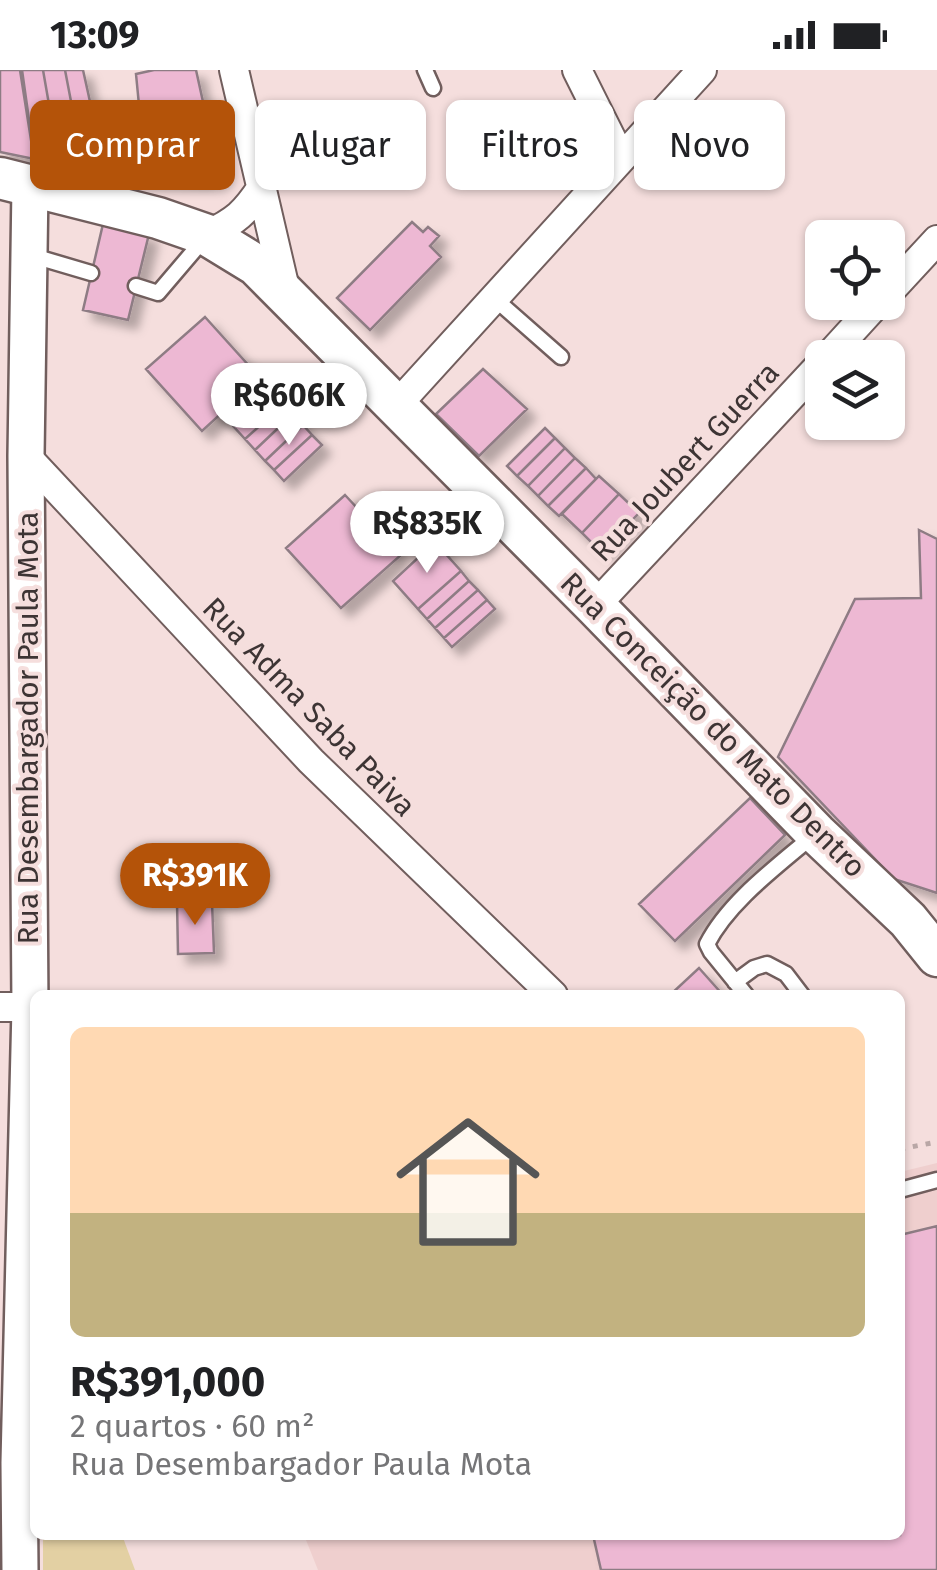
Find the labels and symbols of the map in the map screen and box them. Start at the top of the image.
street label: Rua Joubert Guerra [583,355,787,569]
pin: R$606K [208,363,370,448]
pin: R$835K [346,491,508,576]
street label: Rua Desembargador Paula Mota [10,511,46,945]
street label: Rua Conceição do Mato Dentro [553,565,873,885]
street label: Rua Adma Saba Paiva [195,590,423,824]
pin: R$391K [114,843,276,928]

